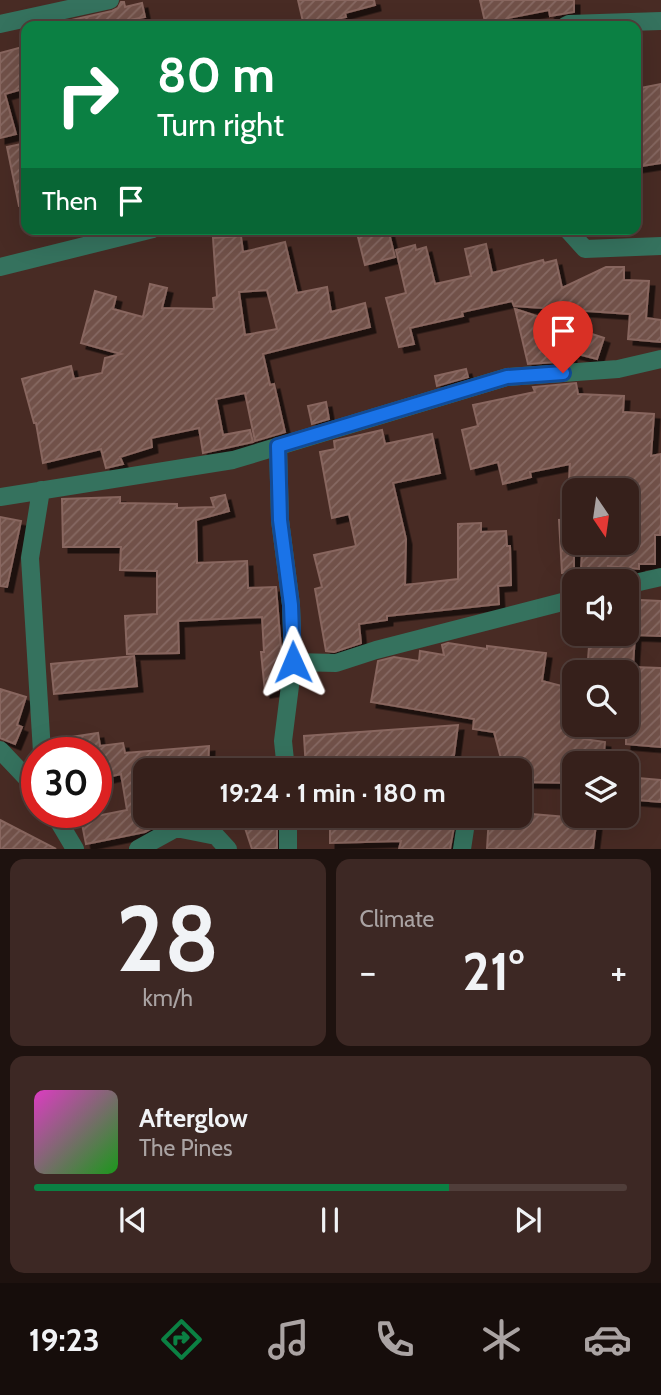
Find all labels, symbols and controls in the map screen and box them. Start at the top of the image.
text: 80 m [157,45,275,104]
icon: right [42,49,133,140]
text: Turn right [157,105,284,144]
icon: arrive [112,182,150,220]
text: Then [42,185,98,217]
pin [533,301,593,373]
icon: arrive [544,312,582,350]
north arrow [562,478,639,555]
map controls [562,478,639,828]
button: sound [562,569,639,646]
position arrow [256,625,330,699]
button: search [562,660,639,737]
speed limit sign: 30 [21,737,112,828]
button: layers [562,751,639,828]
text: 19:24 · 1 min · 180 m [219,777,446,809]
text: 28 [116,883,219,994]
text: Climate [360,905,434,933]
text: 21° [462,940,524,1003]
text: − [360,948,376,995]
text: + [610,948,627,995]
text: km/h [143,984,193,1012]
text: Afterglow [139,1102,248,1134]
text: The Pines [139,1134,233,1162]
icon: previous [114,1201,152,1239]
icon: pause [311,1201,349,1239]
icon: next [509,1201,547,1239]
icon: directions [157,1315,206,1364]
icon: music [264,1315,313,1364]
icon: phone [370,1315,419,1364]
icon: climate [477,1315,526,1364]
icon: car [583,1315,632,1364]
text: 19:23 [29,1320,100,1359]

